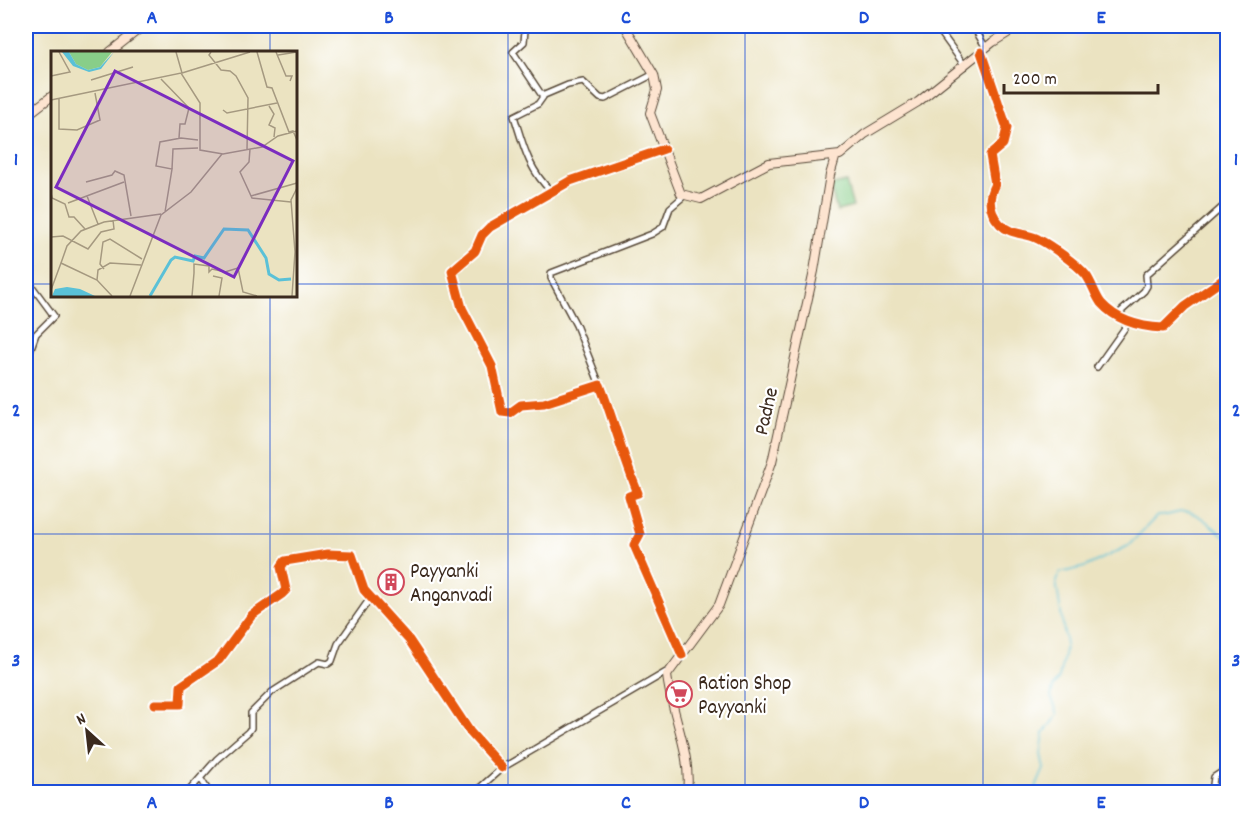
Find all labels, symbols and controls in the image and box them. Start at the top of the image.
text: A [147,5,158,33]
text: B [384,5,394,33]
text: C [621,5,631,33]
text: D [859,5,870,33]
text: E [1096,5,1106,33]
inset map [51,51,297,297]
scale bar [1004,57,1158,95]
text: 200 m [1013,68,1057,93]
text: 1 [14,147,18,175]
text: 1 [1234,147,1238,175]
street label: Padne [748,385,788,439]
text: 2 [12,398,20,426]
text: 2 [1232,398,1240,426]
place label: Payyanki Anganvadi [410,558,492,612]
building icon: Payyanki Anganvadi [376,567,406,597]
text: 3 [12,648,20,676]
text: 3 [1232,648,1240,676]
place label: Ration Shop Payyanki [698,670,791,724]
supermarket icon: Ration Shop Payyanki [664,679,694,709]
north arrow [57,701,117,761]
text: N [73,708,90,732]
text: A [147,790,158,818]
text: B [384,790,394,818]
text: C [621,790,631,818]
text: D [859,790,870,818]
text: E [1096,790,1106,818]

